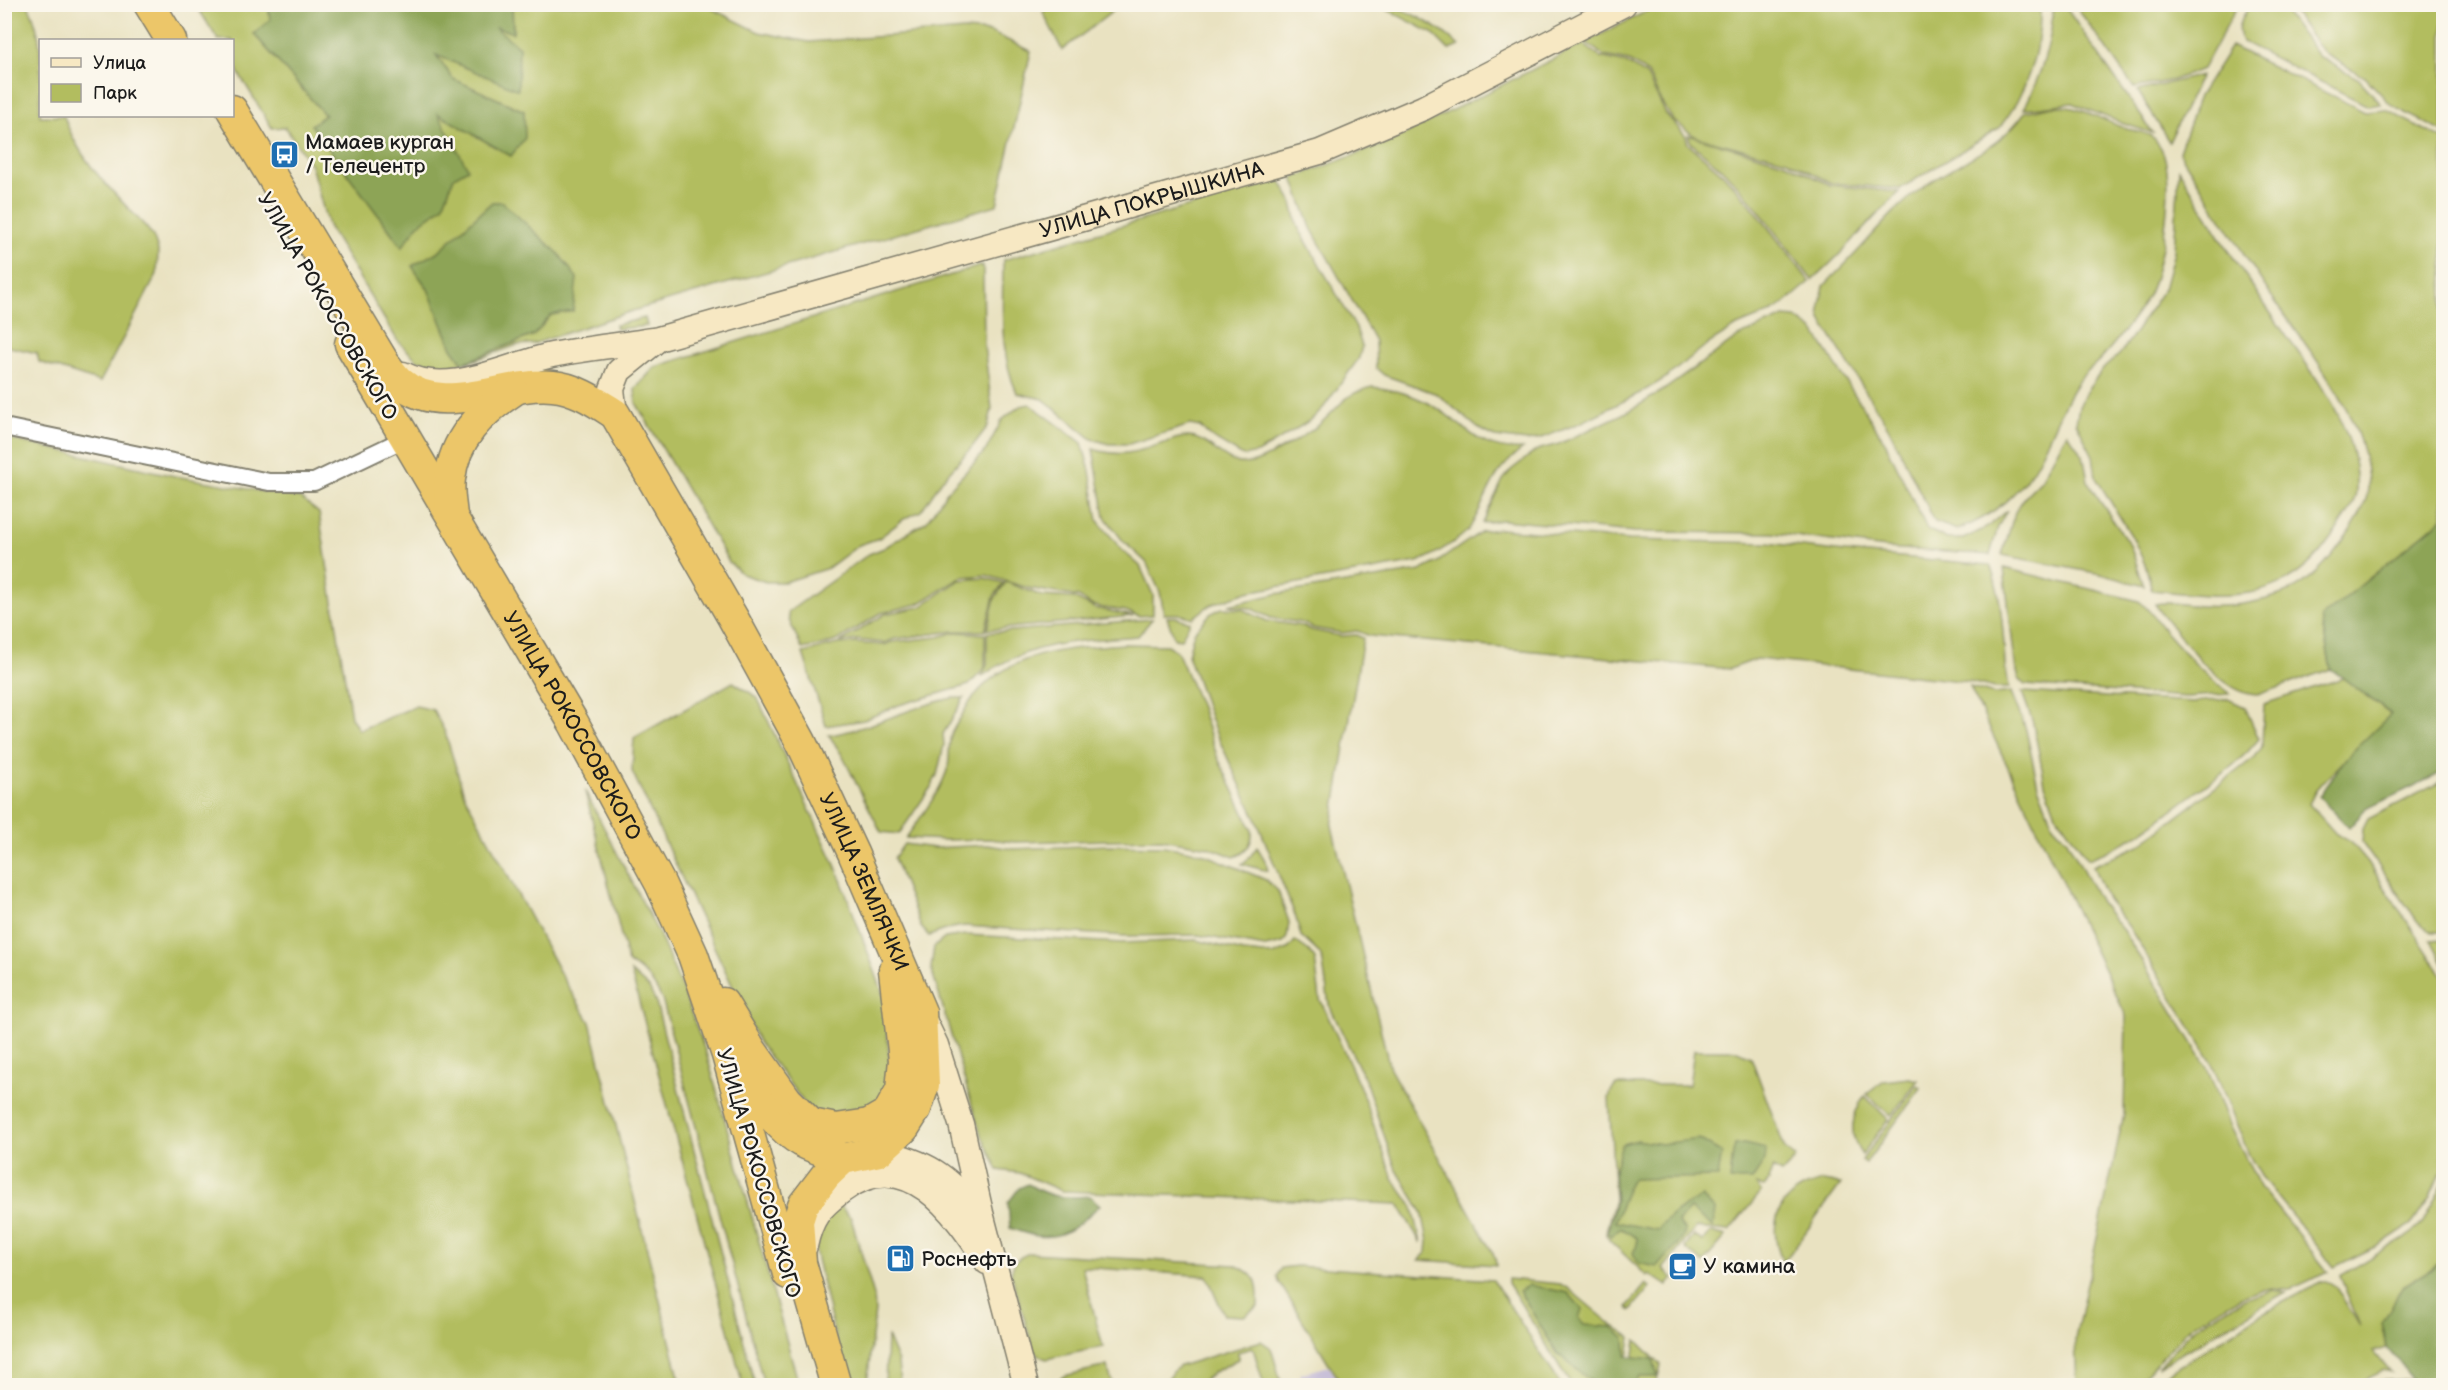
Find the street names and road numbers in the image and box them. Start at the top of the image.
street label: УЛИЦА ПОКРЫШКИНА [1037,157,1267,244]
street label: УЛИЦА РОКОССОВСКОГО [252,188,403,424]
street label: УЛИЦА РОКОССОВСКОГО [498,607,647,845]
street label: УЛИЦА ЗЕМЛЯЧКИ [814,789,914,975]
street label: УЛИЦА РОКОССОВСКОГО [711,1045,806,1301]

